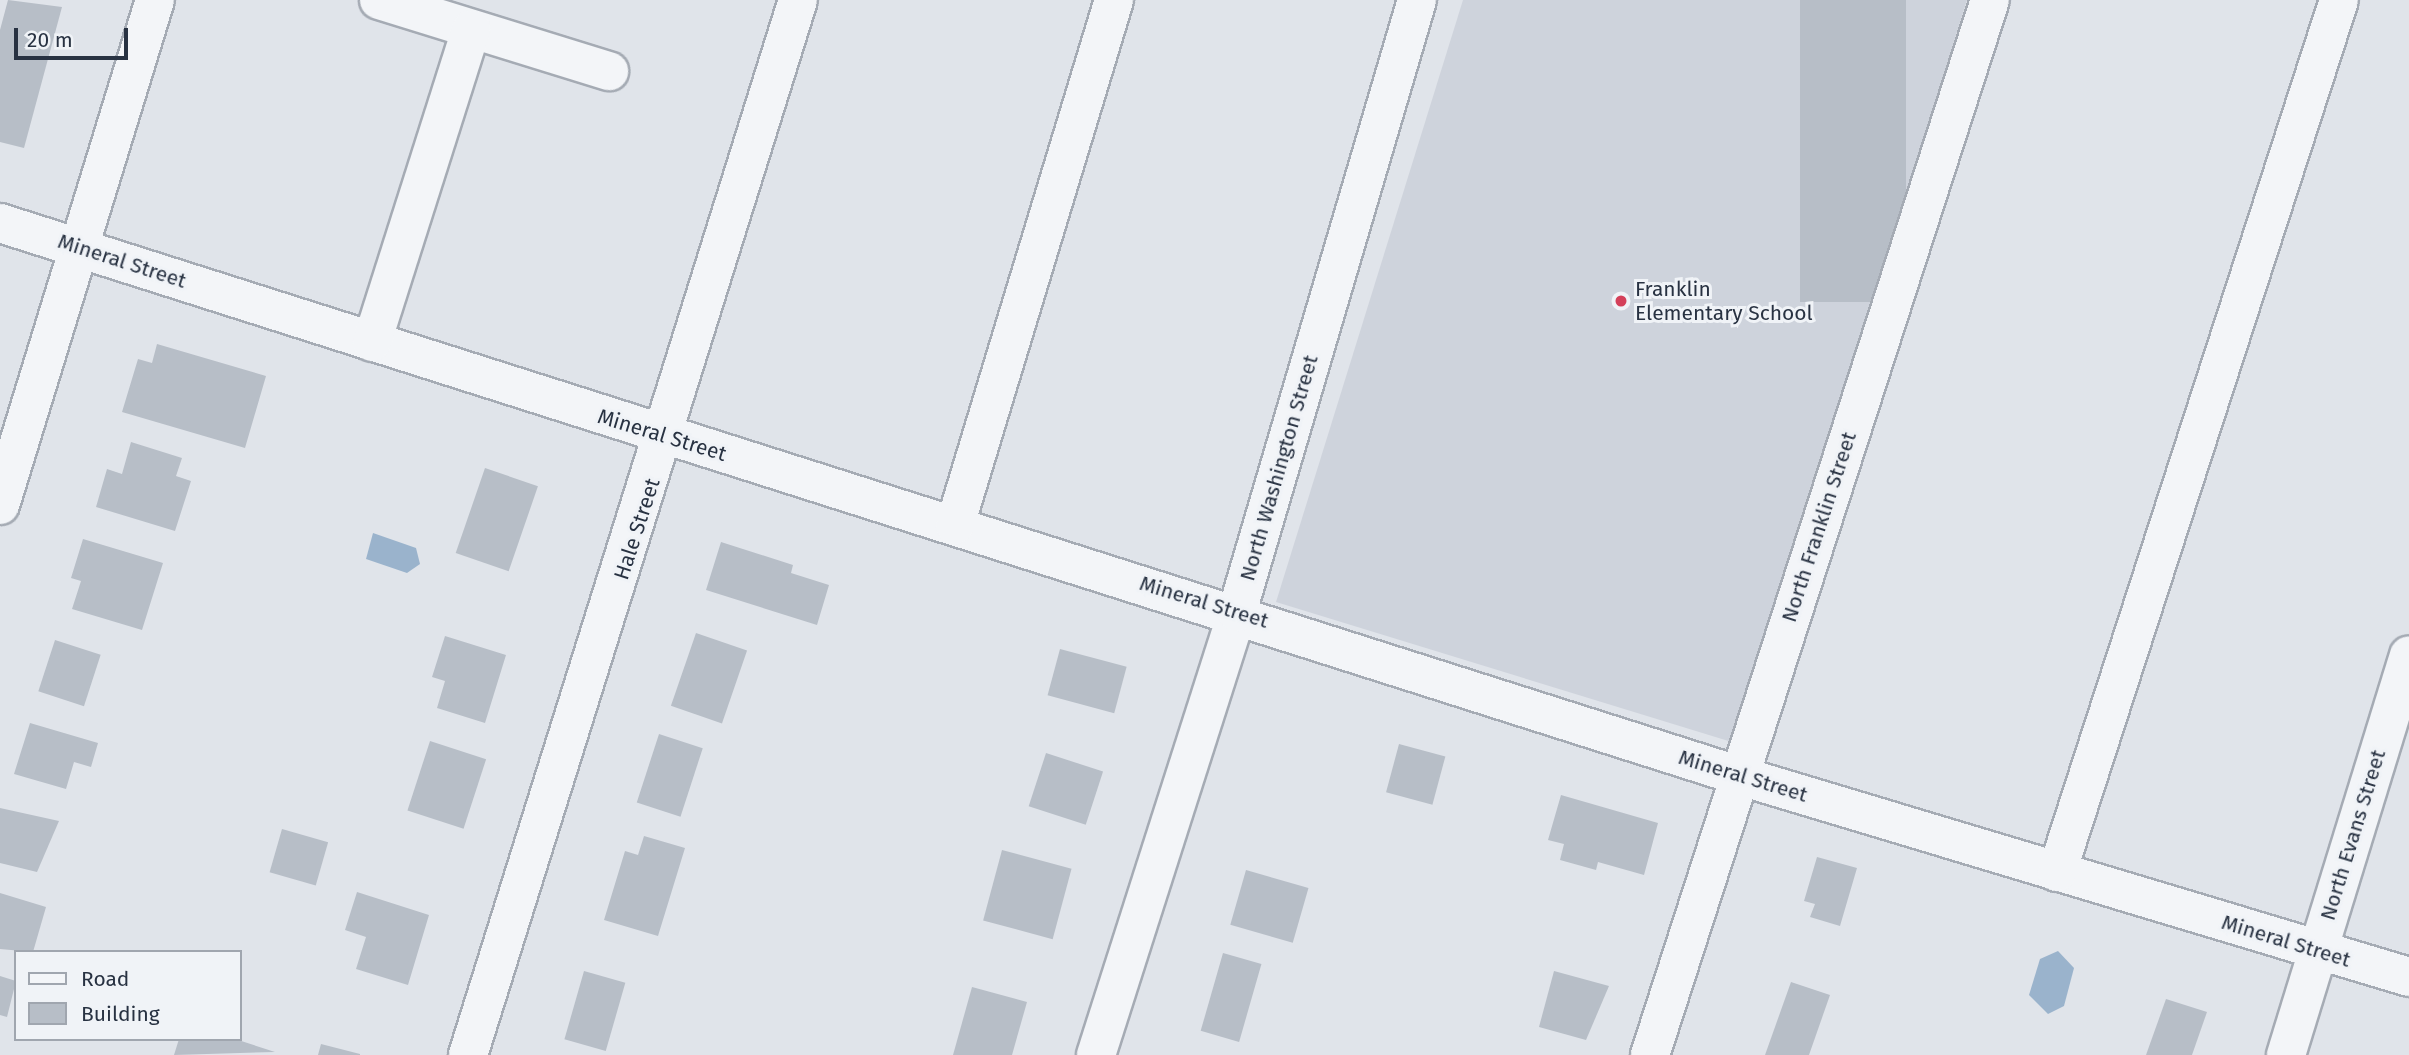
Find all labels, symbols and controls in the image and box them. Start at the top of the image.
scale bar [18,14,131,58]
text: 20 m [27,27,73,53]
street label: Mineral Street [55,228,189,294]
place label: Franklin Elementary School [1635,276,1813,326]
marker: Franklin Elementary School [1613,293,1629,309]
street label: North Washington Street [1235,352,1323,584]
street label: Mineral Street [595,403,729,467]
street label: North Franklin Street [1776,429,1862,625]
street label: Hale Street [609,475,665,583]
street label: Mineral Street [1137,570,1271,634]
street label: Mineral Street [1676,744,1810,808]
street label: North Evans Street [2315,747,2391,923]
street label: Mineral Street [2219,909,2353,973]
legend [14,950,242,1041]
text: Road [81,966,129,992]
text: Building [81,1001,160,1027]

